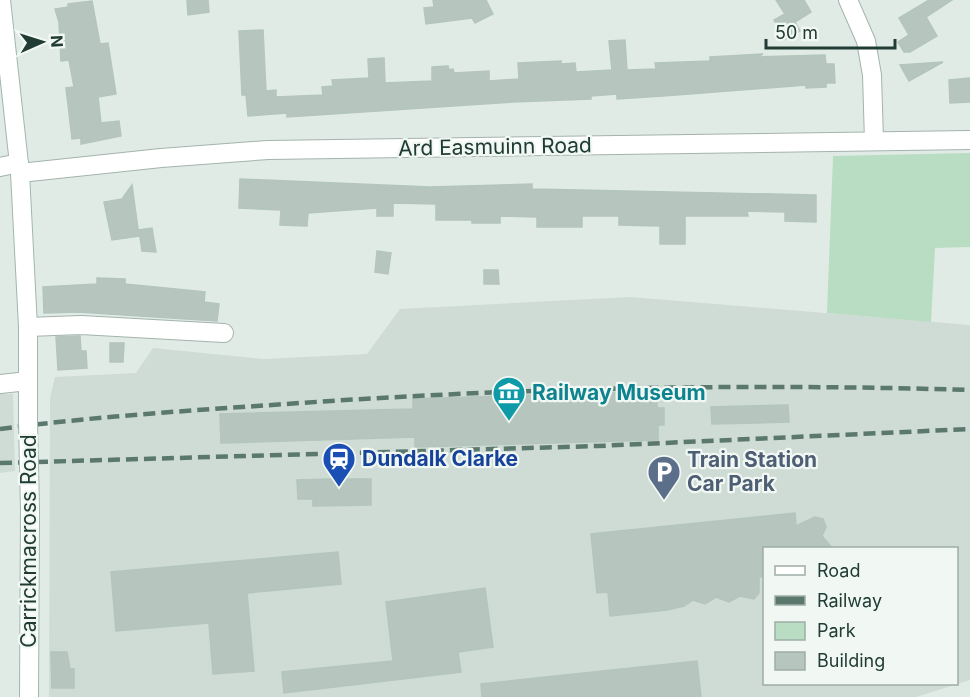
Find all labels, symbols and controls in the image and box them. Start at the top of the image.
north arrow [12,12,72,72]
scale bar [766,12,895,50]
text: 50 m [775,22,818,43]
text: N [47,35,67,48]
street label: Ard Easmuinn Road [398,132,592,161]
museum icon: Railway Museum [491,375,527,422]
place label: Railway Museum [532,380,706,405]
street label: Carrickmacross Road [16,434,41,648]
station icon: Dundalk Clarke [321,441,357,488]
place label: Dundalk Clarke [362,446,518,471]
place label: Train Station Car Park [687,447,817,496]
parking icon: Train Station Car Park [646,454,682,501]
legend [763,547,958,685]
text: Road [817,560,860,581]
text: Railway [817,590,882,611]
text: Park [817,620,856,641]
text: Building [817,650,885,671]

